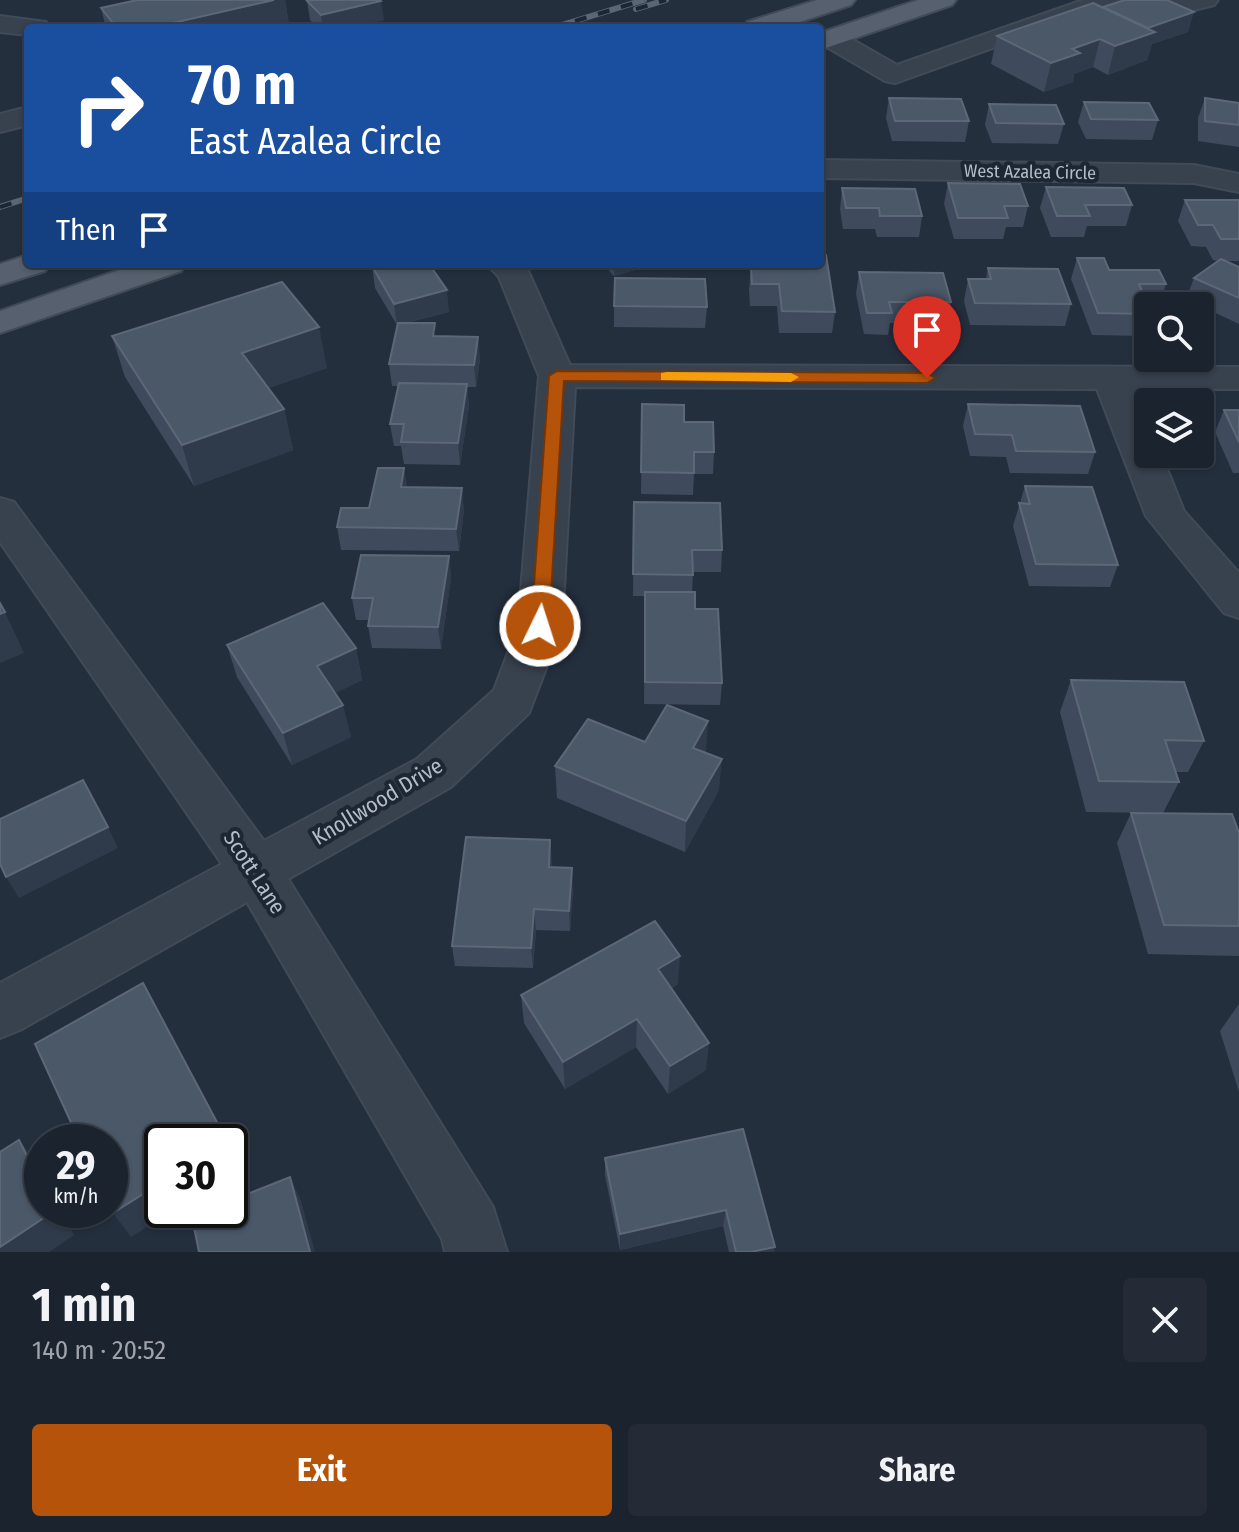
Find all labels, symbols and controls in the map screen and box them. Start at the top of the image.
text: 70 m [188,52,296,119]
icon: right [56,56,160,160]
text: East Azalea Circle [188,120,442,164]
street label: West Azalea Circle [964,160,1096,184]
icon: arrive [132,208,176,252]
text: Then [56,212,116,248]
map controls [1134,292,1214,468]
button: search [1134,292,1214,372]
pin [893,296,961,378]
icon: arrive [905,308,949,352]
button: layers [1134,388,1214,468]
position arrow [498,584,582,668]
street label: Knollwood Drive [307,752,447,851]
street label: Scott Lane [218,826,291,919]
speed limit sign: 30 [144,1124,248,1228]
text: 29 [56,1142,95,1190]
text: km/h [54,1184,98,1208]
text: 1 min [32,1276,137,1334]
button: close [1123,1278,1207,1362]
text: 140 m · 20:52 [32,1335,166,1366]
button: Exit [32,1424,612,1516]
button: Share [628,1424,1207,1516]

